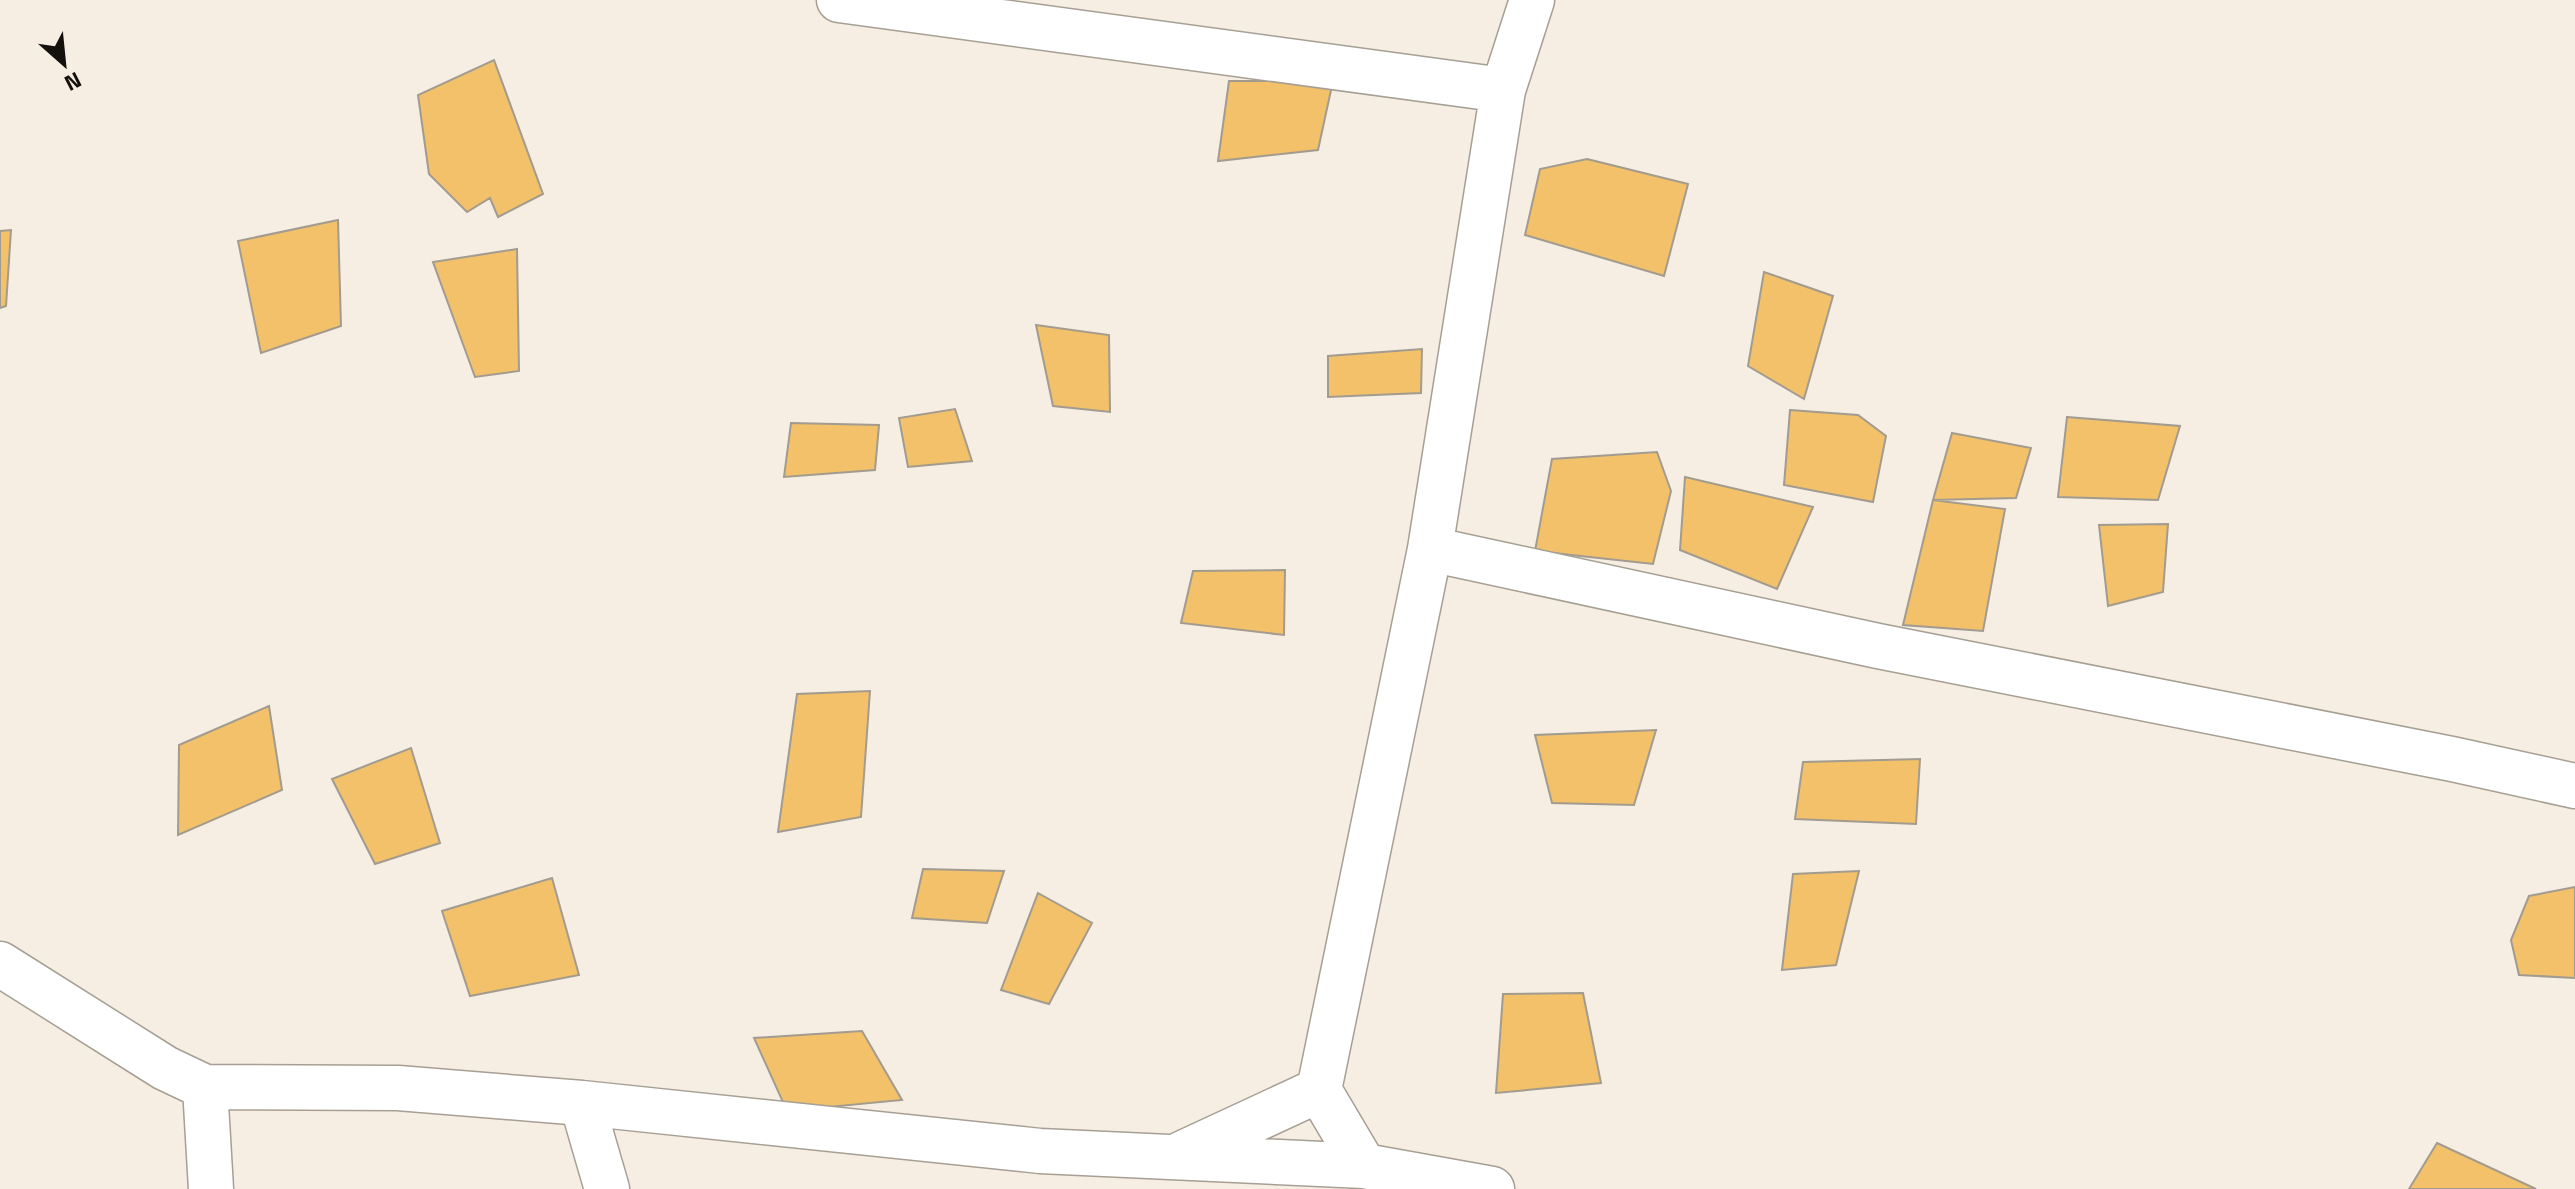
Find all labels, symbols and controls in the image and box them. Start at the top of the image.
north arrow [24,24,104,104]
text: N [59,63,88,100]

